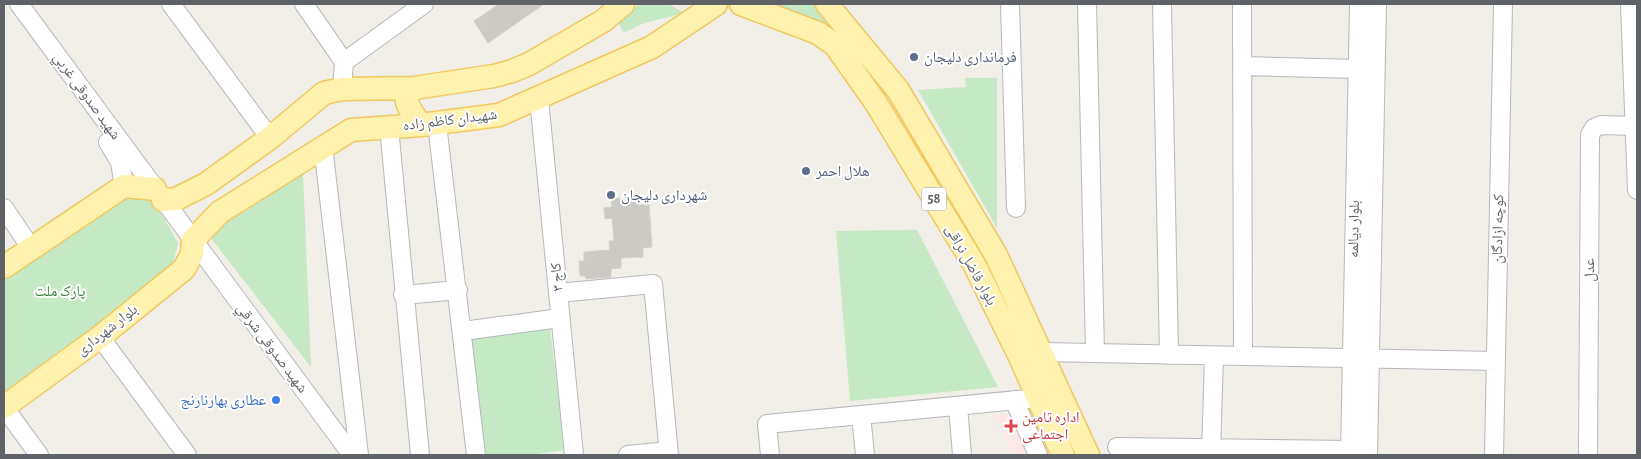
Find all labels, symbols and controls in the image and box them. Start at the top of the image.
street label: شهید صدوقی غربي [47,50,124,145]
place label: فرمانداری دلیجان [924,50,1017,67]
marker: فرمانداری دلیجان [908,51,920,63]
street label: شهیدان کاظم زاده [402,107,498,135]
place label: هلال احمر [815,164,870,181]
marker: هلال احمر [800,165,812,177]
place label: شهرداری دلیجان [621,188,707,205]
road number: 58 [922,188,946,210]
marker: شهرداری دلیجان [605,189,617,201]
street label: کوچه ازادگان [1490,194,1508,264]
street label: بلوار دیالمه [1346,200,1363,258]
street label: بلوار فاضل نراقی [941,222,999,309]
street label: عدل [1582,258,1599,282]
street label: کاج ۳ [548,262,568,292]
park label: پارک ملت [35,284,85,300]
street label: شهید صدوقی شرقي [230,300,311,398]
street label: بلوار شهرداری [74,302,142,360]
place label: عطاری بهارنارنج [180,393,266,410]
marker: عطاری بهارنارنج [270,394,282,406]
place label: اداره تامین اجتماعی [1022,410,1080,444]
marker: اداره تامین اجتماعی [1004,419,1018,433]

